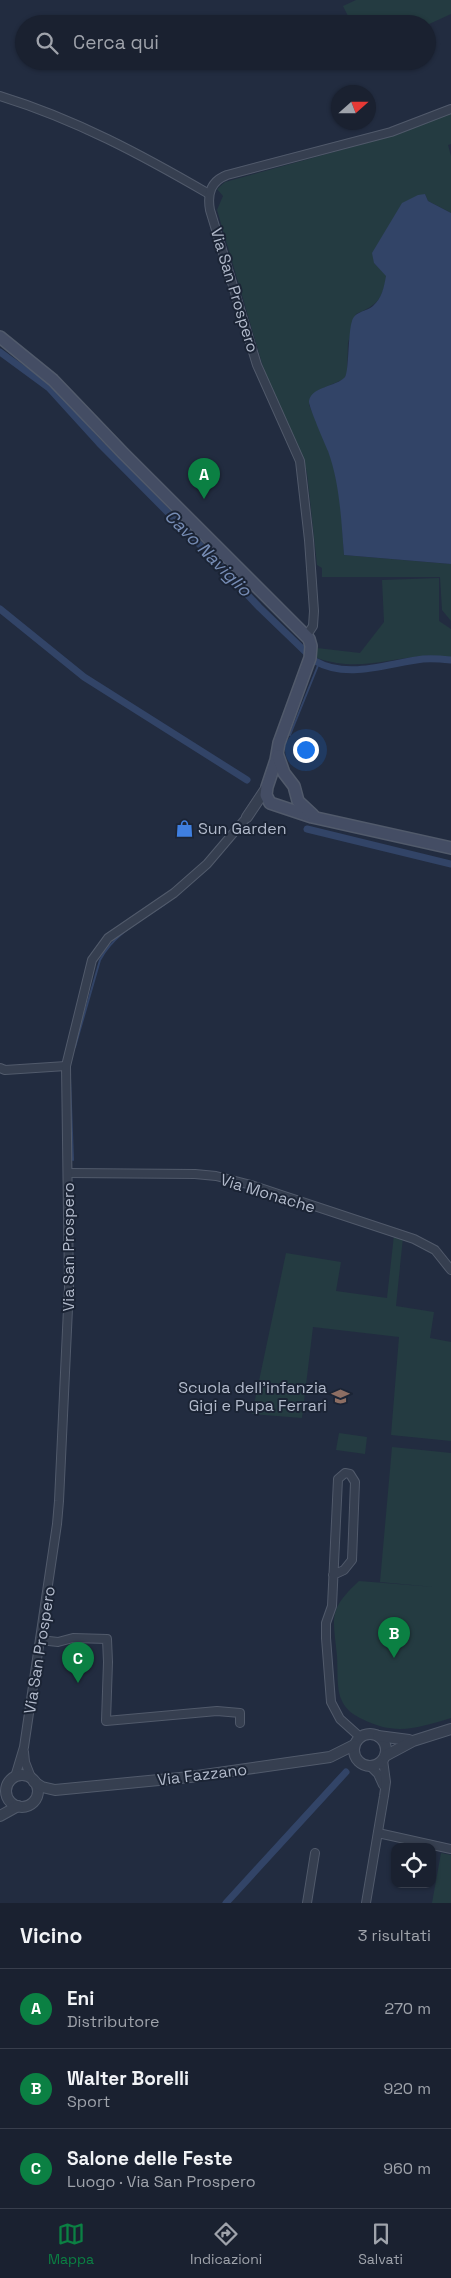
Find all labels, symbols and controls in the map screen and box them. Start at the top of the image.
search box [15,15,436,70]
icon: search [33,29,61,57]
text: Cerca qui [73,30,159,55]
north arrow [331,85,376,130]
street label: Via San Prospero [206,225,263,355]
pin: A [188,458,220,499]
water label: Cavo Naviglio [160,504,257,602]
your location [293,737,319,763]
shop icon: Sun Garden [174,818,194,838]
place label: Sun Garden [198,818,287,839]
street label: Via Monache [218,1169,318,1218]
street label: Via San Prospero [58,1182,79,1312]
place label: Scuola dell'infanzia Gigi e Pupa Ferrari [178,1377,327,1416]
school or university icon: Scuola dell'infanzia Gigi e Pupa Ferrari [331,1386,351,1406]
street label: Via San Prospero [19,1585,60,1716]
pin: B [378,1617,410,1658]
pin: C [62,1642,94,1683]
street label: Via Fazzano [156,1759,248,1790]
map controls [391,1843,436,1888]
button: locate [391,1843,436,1888]
text: Vicino [20,1922,82,1949]
text: 3 risultati [358,1925,431,1946]
text: Eni [67,1986,94,2011]
text: A [31,1998,41,2019]
text: 270 m [384,1998,431,2019]
text: Distributore [67,2011,159,2032]
text: Walter Borelli [67,2066,189,2091]
text: B [31,2078,41,2099]
text: 920 m [383,2078,431,2099]
text: Sport [67,2091,110,2112]
text: Salone delle Feste [67,2146,233,2171]
text: C [31,2158,41,2179]
text: 960 m [383,2158,431,2179]
text: Luogo · Via San Prospero [67,2171,256,2192]
tab: Mappa [48,2220,94,2268]
tab: Indicazioni [190,2220,262,2268]
tab: Salvati [358,2220,403,2268]

